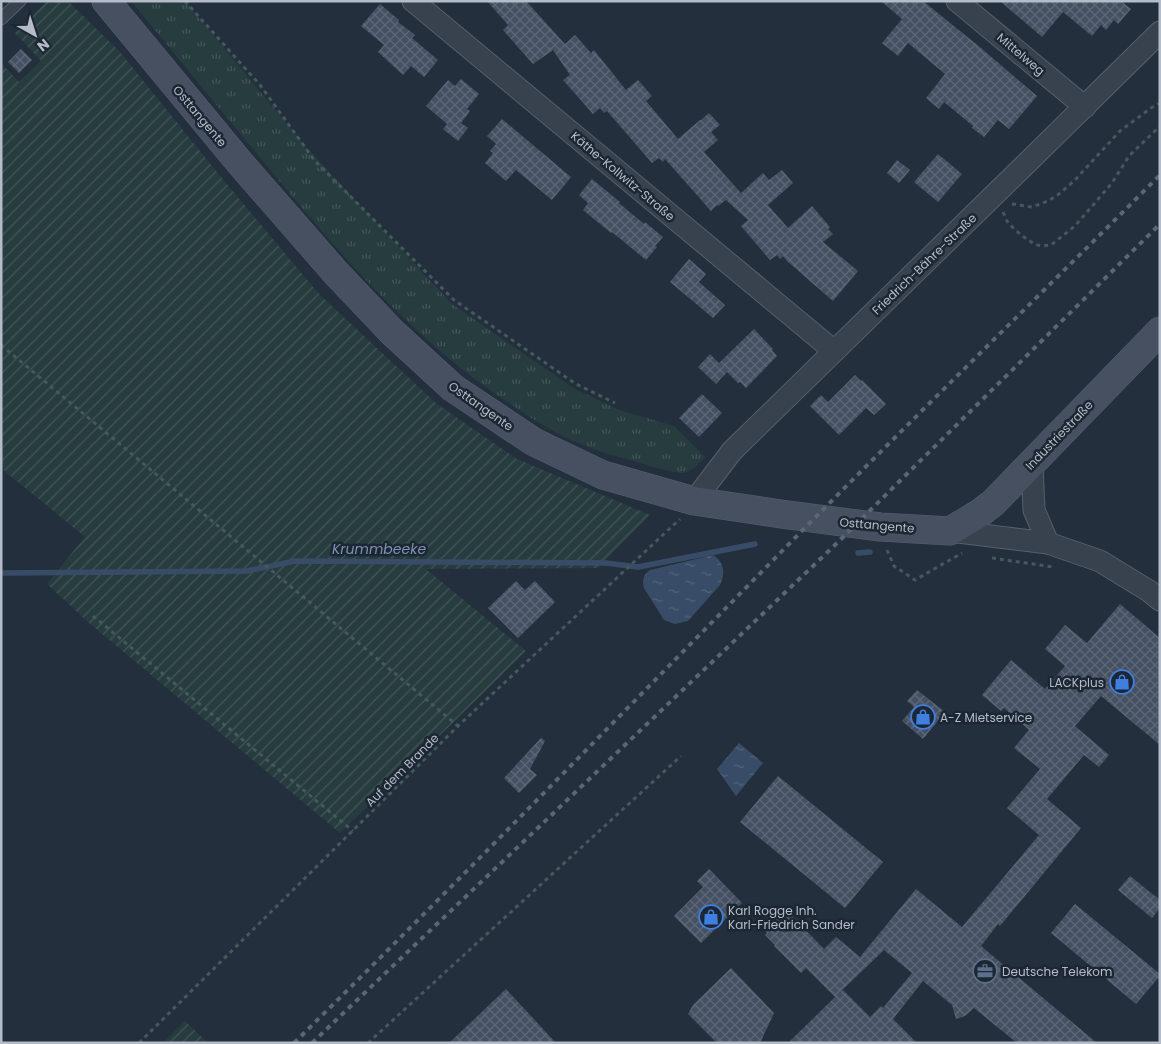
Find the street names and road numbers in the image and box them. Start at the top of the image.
street label: Mittelweg [993,29,1049,79]
street label: Osttangente [169,82,231,150]
street label: Käthe-Kollwitz-Straße [567,127,679,225]
street label: Friedrich-Bähre-Straße [868,209,980,319]
street label: Osttangente [445,377,517,435]
street label: Industriestraße [1021,396,1097,474]
street label: Osttangente [839,513,915,537]
street label: Auf dem Brande [362,730,442,810]

